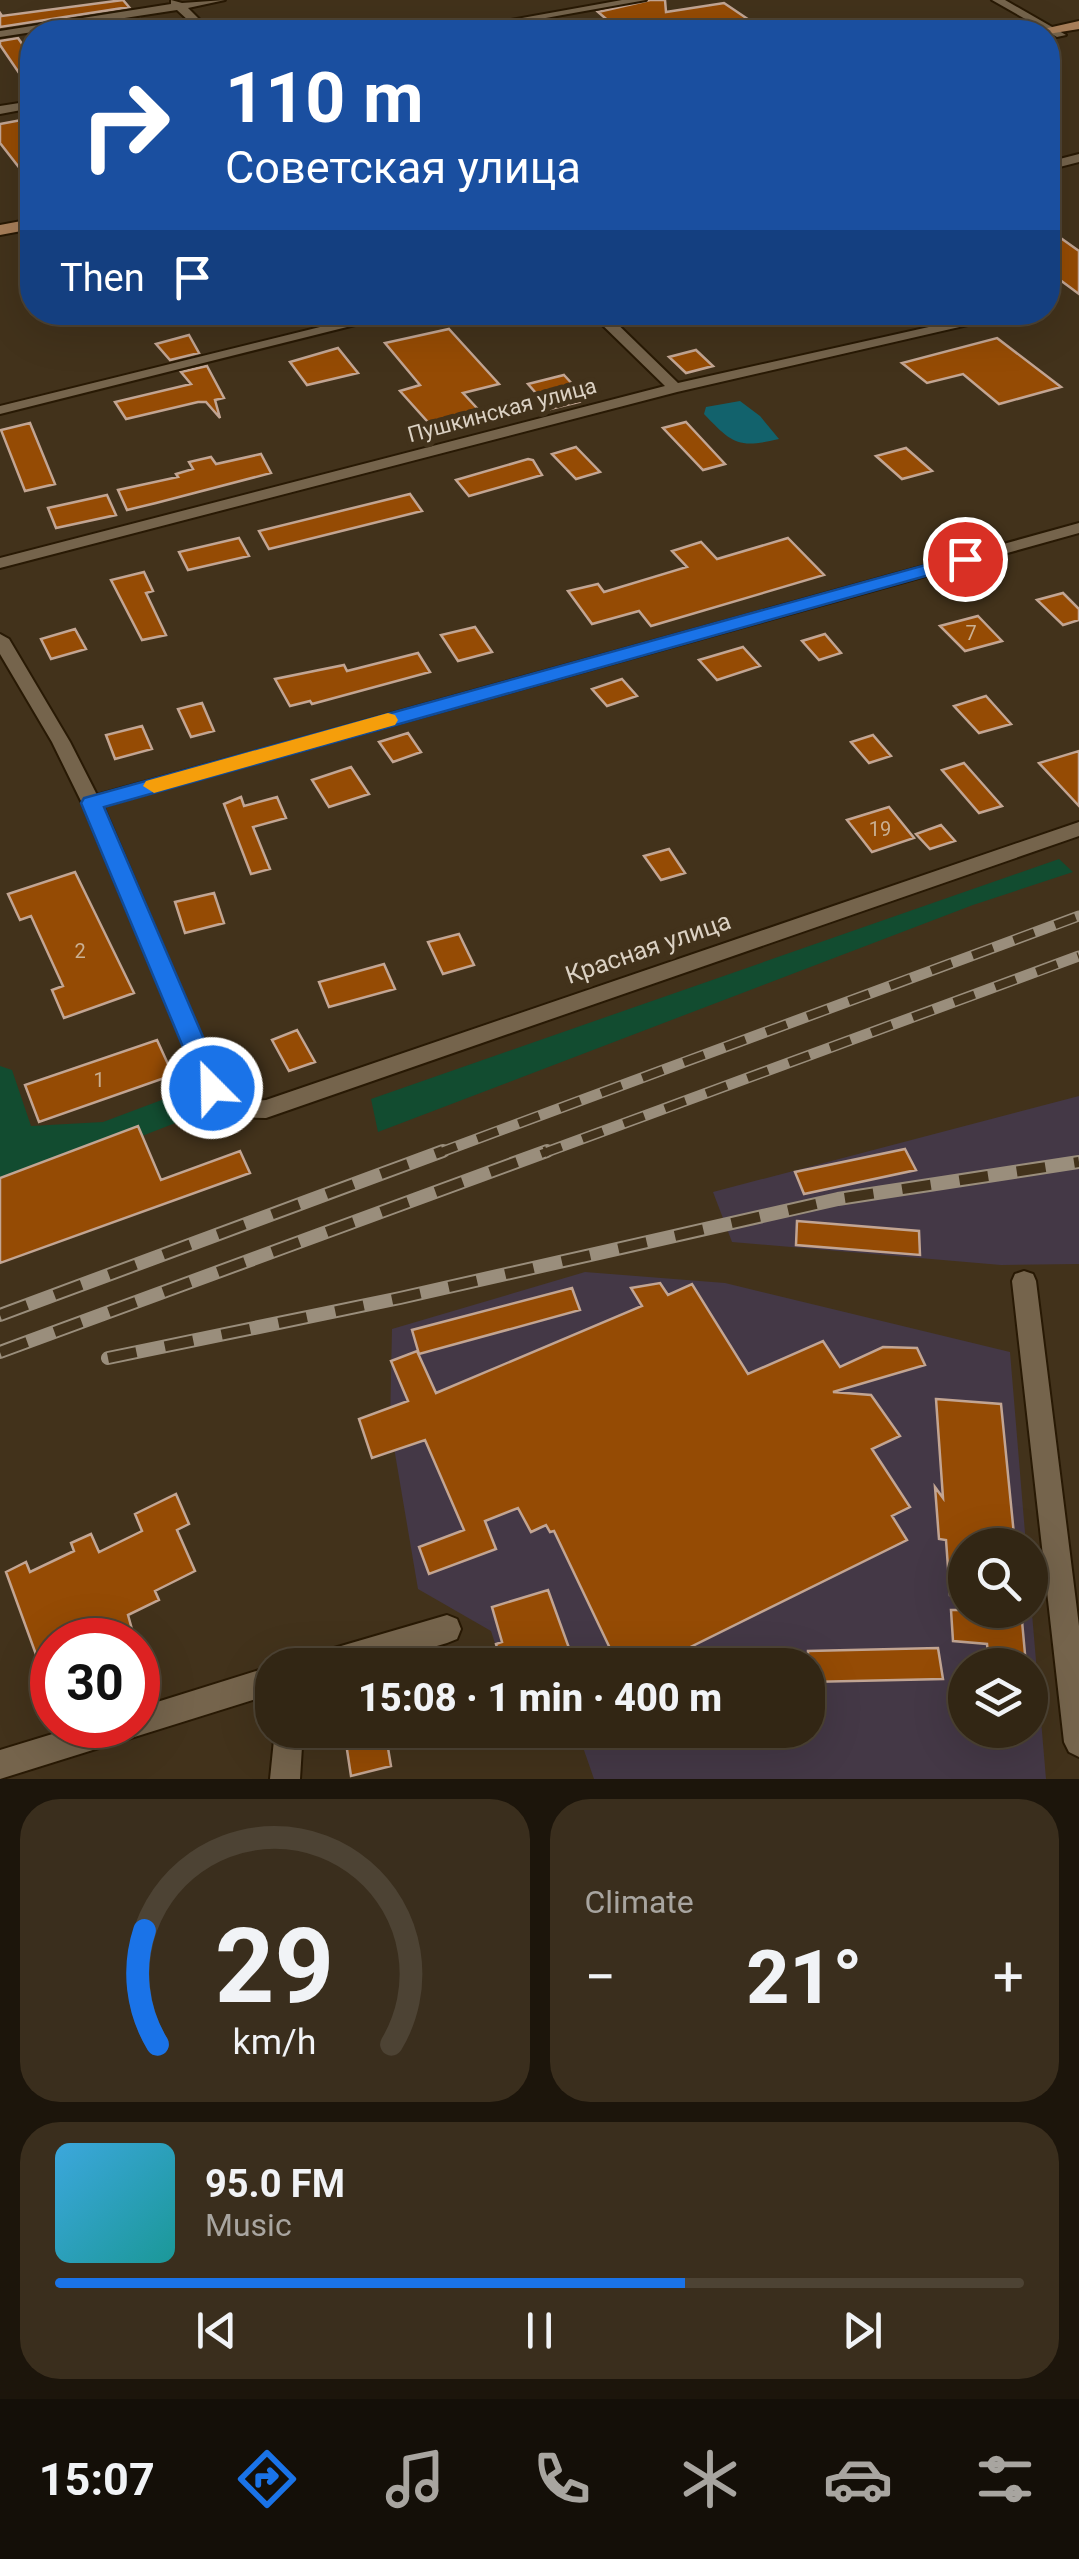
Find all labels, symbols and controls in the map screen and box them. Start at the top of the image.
text: 110 m [225,57,424,139]
icon: right [60,60,190,190]
text: Советская улица [225,141,581,194]
icon: arrive [165,250,220,305]
text: Then [60,256,145,300]
street label: Пушкинская улица [405,373,599,447]
pin [923,517,1008,602]
icon: arrive [938,532,993,587]
house number: 7 [965,621,977,645]
house number: 19 [869,817,891,841]
street label: Красная улица [561,906,735,990]
house number: 2 [74,939,86,963]
position arrow [160,1036,264,1140]
house number: 1 [93,1068,105,1092]
map controls [948,1528,1048,1748]
button: search [948,1528,1048,1628]
speed limit sign: 30 [30,1618,160,1748]
button: layers [948,1648,1048,1748]
text: 15:08 · 1 min · 400 m [358,1676,722,1720]
text: Climate [585,1883,694,1921]
text: 29 [215,1906,334,2027]
text: 21° [746,1933,862,2021]
text: − [585,1945,616,2009]
text: + [993,1945,1024,2009]
text: km/h [233,2021,317,2063]
text: 95.0 FM [205,2162,345,2206]
text: Music [205,2206,292,2244]
icon: previous [189,2303,244,2358]
icon: pause [512,2303,567,2358]
icon: next [835,2303,890,2358]
icon: directions [232,2444,302,2514]
icon: music [380,2444,450,2514]
icon: phone [527,2444,597,2514]
icon: climate [675,2444,745,2514]
icon: car [823,2444,893,2514]
icon: filters [970,2444,1040,2514]
text: 15:07 [39,2453,155,2506]

